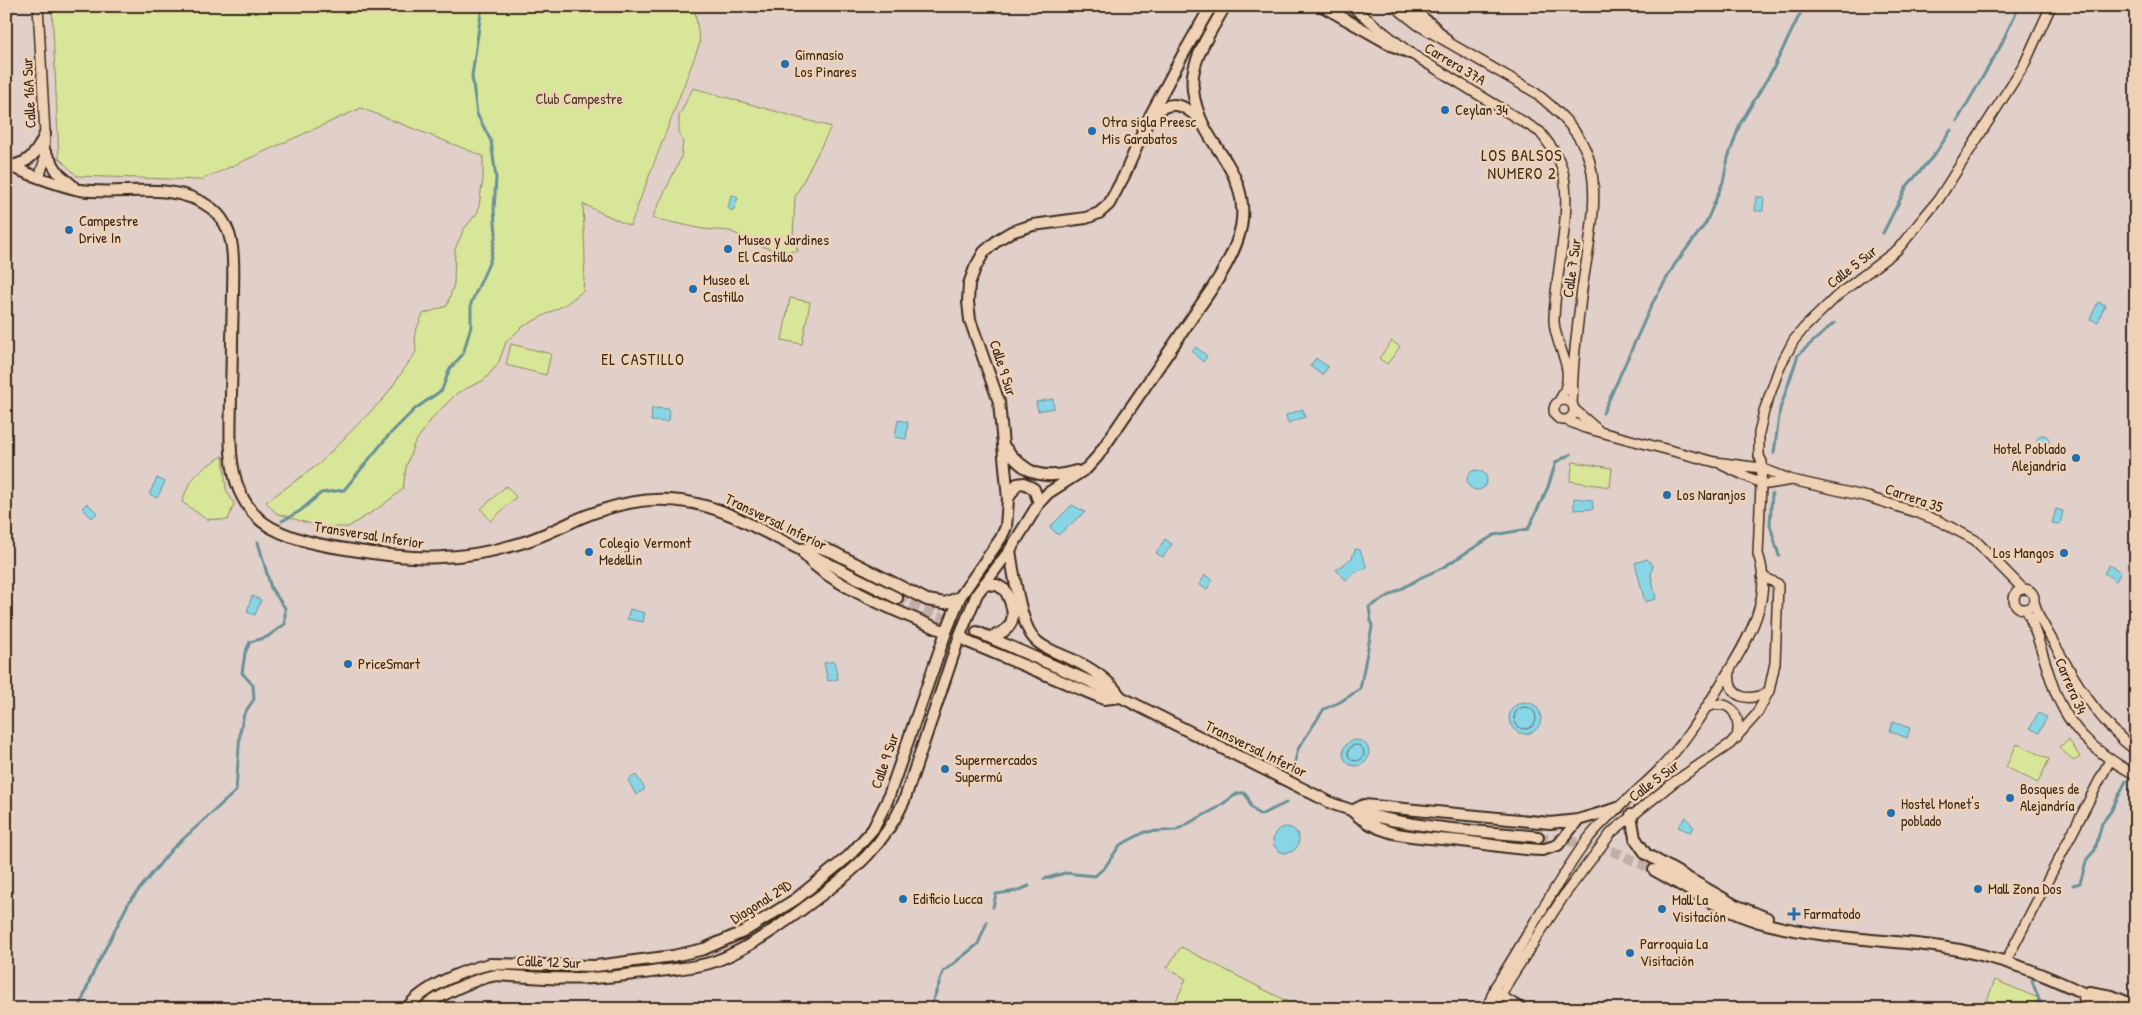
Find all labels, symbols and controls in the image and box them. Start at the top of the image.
street label: Carrera 37A [1421,37,1490,90]
place label: Gimnasio Los Pinares [795,44,857,82]
street label: Calle 16A Sur [16,57,41,129]
marker: Gimnasio Los Pinares [779,58,791,70]
park label: Club Campestre [535,88,623,109]
place label: Ceylan 34 [1455,99,1508,120]
marker: Ceylan 34 [1439,104,1451,116]
place label: Otra sigla Preesc Mis Garabatos [1102,111,1196,149]
marker: Otra sigla Preesc Mis Garabatos [1086,125,1098,137]
district label: LOS BALSOS NUMERO 2 [1481,144,1563,184]
place label: Campestre Drive In [79,210,138,248]
marker: Campestre Drive In [63,224,75,236]
place label: Museo y Jardines El Castillo [738,229,829,267]
street label: Calle 7 Sur [1557,237,1586,299]
street label: Calle 5 Sur [1822,240,1881,293]
marker: Museo y Jardines El Castillo [722,243,734,255]
place label: Museo el Castillo [703,269,749,307]
marker: Museo el Castillo [687,283,699,295]
street label: Calle 9 Sur [985,337,1022,399]
district label: EL CASTILLO [601,348,685,370]
place label: Hotel Poblado Alejandria [1993,438,2066,476]
marker: Hotel Poblado Alejandria [2070,452,2082,464]
street label: Carrera 35 [1882,478,1946,517]
place label: Los Naranjos [1677,484,1746,505]
street label: Transversal Inferior [722,488,831,555]
marker: Los Naranjos [1661,489,1673,501]
street label: Transversal Inferior [313,515,426,554]
place label: Colegio Vermont Medellin [599,532,692,570]
place label: Los Mangos [1993,542,2054,563]
marker: Colegio Vermont Medellin [583,546,595,558]
marker: Los Mangos [2058,547,2070,559]
place label: PriceSmart [358,653,421,674]
street label: Carrera 34 [2050,655,2093,717]
marker: PriceSmart [342,658,354,670]
street label: Transversal Inferior [1202,715,1311,782]
street label: Calle 9 Sur [865,730,904,791]
place label: Supermercados Supermú [955,749,1038,787]
street label: Calle 5 Sur [1624,754,1684,807]
marker: Supermercados Supermú [939,763,951,775]
place label: Bosques de Alejandría [2020,778,2079,816]
marker: Bosques de Alejandría [2004,792,2016,804]
place label: Hostel Monet's poblado [1901,793,1980,831]
marker: Hostel Monet's poblado [1885,807,1897,819]
street label: Diagonal 29D [726,874,796,929]
place label: Mall Zona Dos [1988,878,2062,899]
marker: Mall Zona Dos [1972,883,1984,895]
place label: Edificio Lucca [913,888,983,909]
place label: Mall La Visitación [1672,889,1726,927]
marker: Edificio Lucca [897,893,909,905]
marker: Mall La Visitación [1656,903,1668,915]
place label: Farmatodo [1803,903,1860,924]
marker: Farmatodo [1788,908,1800,920]
place label: Parroquia La Visitación [1640,933,1708,971]
marker: Parroquia La Visitación [1624,947,1636,959]
street label: Calle 12 Sur [516,950,582,973]

